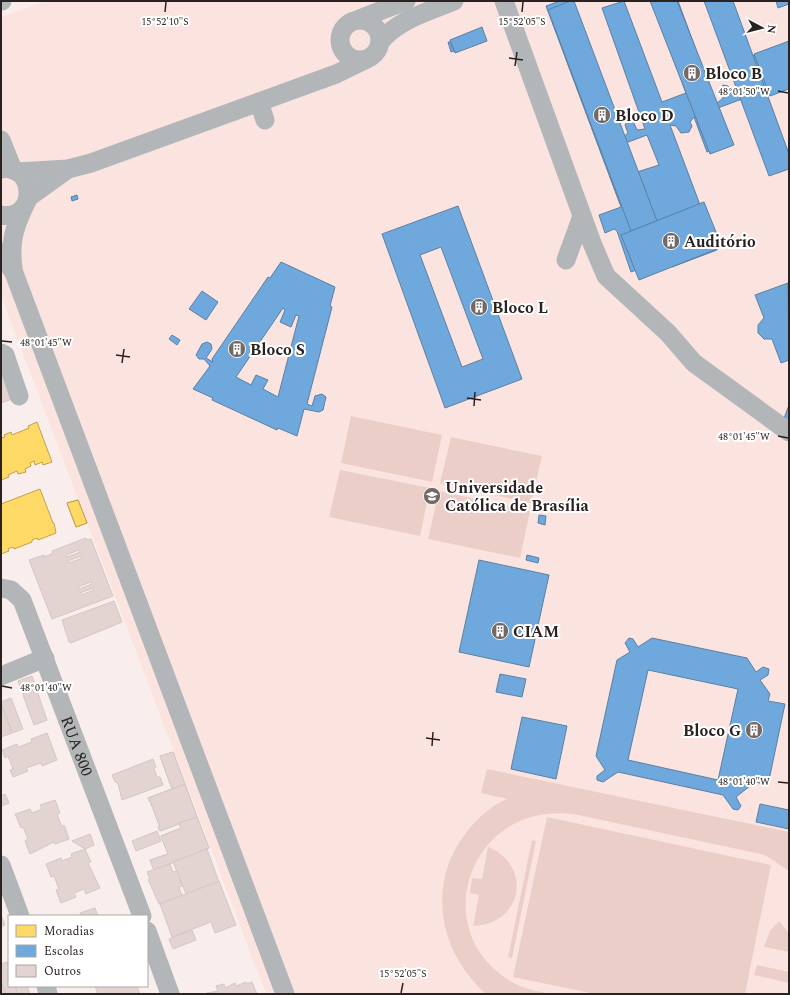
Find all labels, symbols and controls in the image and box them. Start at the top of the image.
north arrow [742,8,782,48]
text: 15°52'10"S [141,14,189,30]
text: 15°52'05"S [498,14,546,30]
text: N [762,24,780,35]
place label: Bloco B [705,62,762,86]
building icon: Bloco B [682,63,702,83]
text: 48°01'50"W [718,84,770,100]
place label: Bloco D [615,104,674,128]
building icon: Bloco D [592,105,612,125]
place label: Auditório [684,230,756,254]
building icon: Auditório [661,231,681,251]
place label: Bloco L [492,296,548,320]
building icon: Bloco L [469,297,489,317]
text: 48°01'45"W [20,335,72,351]
place label: Bloco S [250,338,305,362]
building icon: Bloco S [227,339,247,359]
text: 48°01'45"W [718,429,770,445]
place label: Universidade Católica de Brasília [445,476,590,518]
school or university icon: Universidade Católica de Brasília [422,486,442,506]
place label: CIAM [513,620,559,644]
building icon: CIAM [490,621,510,641]
text: 48°01'40"W [20,680,72,696]
street label: RUA 800 [54,713,99,780]
place label: Bloco G [683,719,741,743]
building icon: Bloco G [744,720,764,740]
text: 48°01'40"W [718,774,770,790]
legend [8,915,148,987]
text: Moradias [44,922,94,941]
text: Escolas [44,942,84,961]
text: Outros [44,962,81,981]
text: 15°52'05"S [379,966,427,982]

